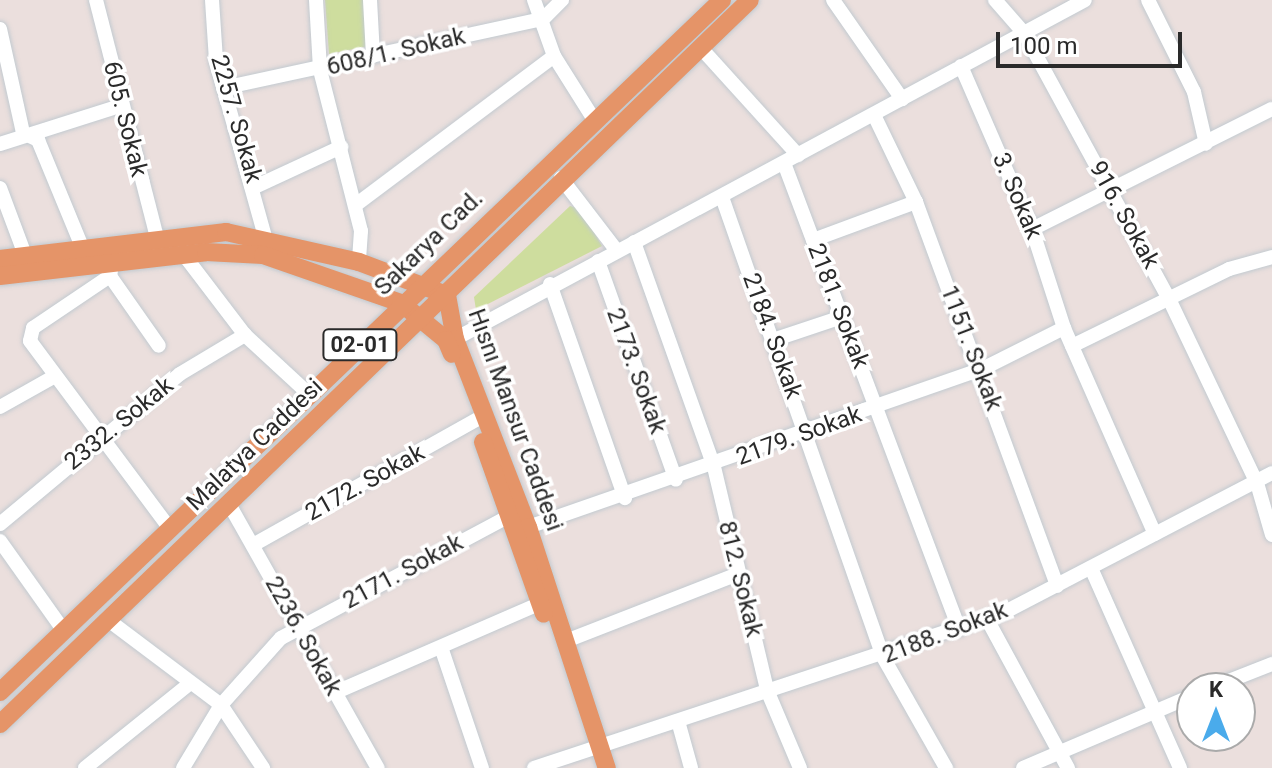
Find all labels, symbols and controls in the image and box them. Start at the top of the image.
scale bar [1000,16,1186,66]
street label: 608/1. Sokak [324,22,468,82]
text: 100 m [1010,32,1077,60]
street label: 2257. Sokak [204,52,268,186]
street label: 605. Sokak [97,58,153,180]
street label: 3. Sokak [986,148,1048,244]
street label: 916. Sokak [1083,156,1165,274]
street label: Sakarya Cad. [369,184,489,302]
street label: 2181. Sokak [801,239,875,373]
street label: 2184. Sokak [736,269,808,403]
street label: 1151. Sokak [934,281,1008,415]
street label: 2173. Sokak [600,304,672,438]
street label: Hısnı Mansur Caddesi [461,305,569,535]
road number: 02-01 [322,327,398,363]
street label: 2332. Sokak [59,371,179,477]
street label: Malatya Caddesi [181,373,329,517]
street label: 2179. Sokak [732,400,866,472]
street label: 2172. Sokak [300,439,430,527]
street label: 812. Sokak [712,518,768,640]
street label: 2171. Sokak [338,528,468,616]
street label: 2236. Sokak [259,571,347,701]
street label: 2188. Sokak [878,596,1012,670]
north arrow [1176,672,1256,752]
text: K [1209,677,1223,702]

